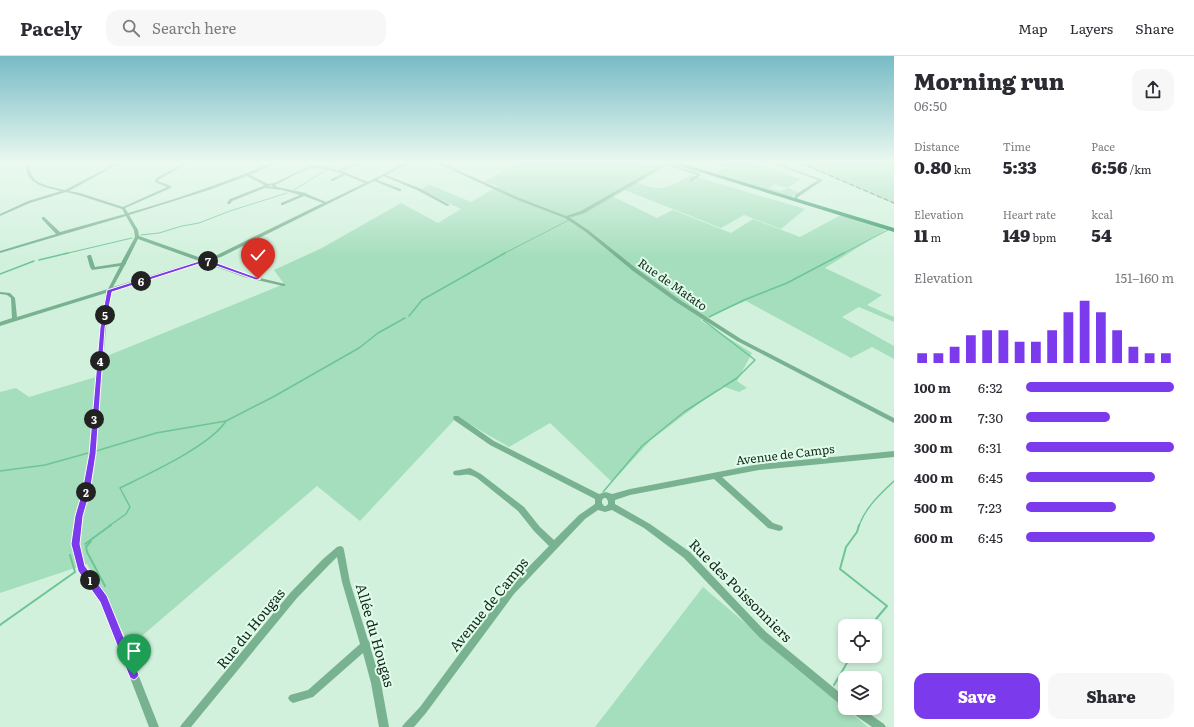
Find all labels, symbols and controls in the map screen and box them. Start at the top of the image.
search box [106,10,386,46]
text: Pacely [20,14,82,42]
text: Search here [152,16,236,39]
icon: search [120,17,142,39]
text: Map [1018,18,1048,38]
text: Layers [1070,18,1113,38]
text: Share [1135,18,1174,38]
text: Morning run [914,64,1064,97]
button: share [1132,69,1174,111]
text: 06:50 [914,96,947,115]
text: Distance [914,138,959,154]
text: Time [1003,138,1031,154]
text: Pace [1091,138,1115,154]
text: 0.80 [914,154,952,179]
text: 5:33 [1003,154,1037,179]
text: 6:56 [1091,154,1127,179]
text: km [952,161,971,177]
text: /km [1127,161,1152,177]
text: Elevation [914,206,964,222]
text: Heart rate [1003,206,1056,222]
text: kcal [1091,206,1113,222]
text: 11 [914,222,928,247]
text: 149 [1003,222,1030,247]
text: 54 [1091,222,1112,247]
text: m [928,229,941,245]
text: bpm [1030,229,1056,245]
pin [241,238,275,279]
icon: check [247,244,269,266]
pin: 7 [198,251,218,271]
text: 7 [205,253,211,269]
street label: Rue de Matato [635,253,711,315]
text: Elevation [914,268,973,287]
text: 151–160 m [1115,268,1174,287]
pin: 6 [131,271,151,291]
text: 6 [138,273,144,289]
pin: 5 [95,305,115,325]
text: 5 [102,307,108,323]
pin: 4 [90,351,110,371]
text: 4 [97,353,103,369]
text: 100 m [914,378,951,397]
text: 6:32 [978,378,1002,397]
text: 200 m [914,408,953,427]
text: 7:30 [978,408,1003,427]
pin: 3 [84,409,104,429]
text: 3 [91,411,97,427]
text: 300 m [914,438,953,457]
text: 6:31 [978,438,1002,457]
street label: Avenue de Camps [735,439,836,469]
text: 400 m [914,468,953,487]
text: 6:45 [978,468,1003,487]
pin: 2 [76,482,96,502]
text: 2 [83,484,89,500]
text: 500 m [914,498,953,517]
text: 7:23 [978,498,1002,517]
text: 600 m [914,528,953,547]
text: 6:45 [978,528,1003,547]
street label: Rue des Poissonniers [685,534,797,646]
street label: Avenue de Camps [444,553,532,655]
pin: 1 [80,570,100,590]
text: 1 [88,572,92,588]
street label: Allée du Hougas [352,581,400,689]
street label: Rue du Hougas [211,583,289,673]
map controls [838,619,882,715]
button: locate [838,619,882,663]
pin [117,634,151,675]
icon: arrive [123,640,145,662]
button: layers [838,671,882,715]
button: Save [914,673,1040,719]
button: Share [1048,673,1174,719]

